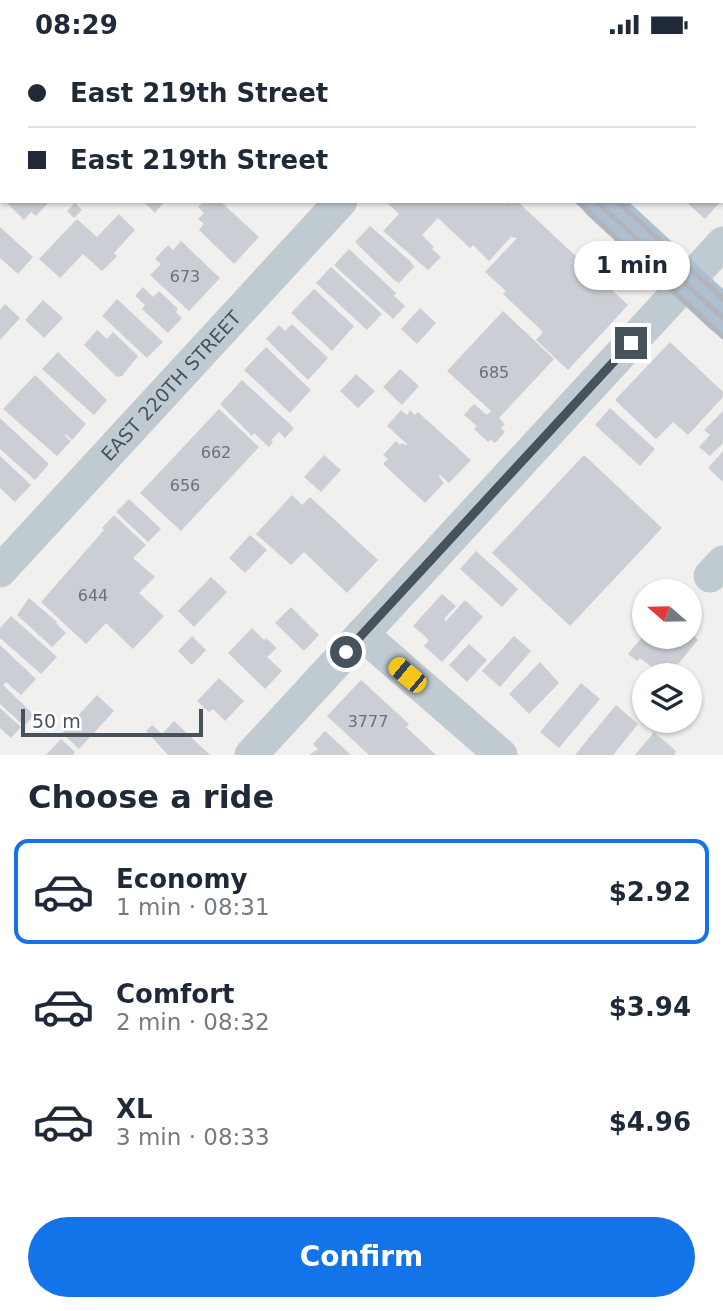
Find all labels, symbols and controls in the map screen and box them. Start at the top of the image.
text: 08:29 [35,10,118,40]
text: East 219th Street [70,78,328,108]
text: East 219th Street [70,145,328,175]
callout: 1 min [573,241,689,291]
text: 1 min [596,252,668,278]
house number: 673 [170,267,200,286]
street label: EAST 220TH STREET [96,306,245,465]
route end [615,327,647,359]
house number: 685 [479,363,509,382]
house number: 662 [201,443,231,462]
house number: 656 [170,476,200,495]
north arrow [632,579,702,649]
map controls [632,579,702,733]
house number: 644 [78,586,108,605]
route start [330,636,362,668]
car [385,653,430,697]
button: layers [632,663,702,733]
scale bar [21,705,203,737]
text: 50 m [32,710,81,732]
house number: 3777 [348,712,388,731]
text: Choose a ride [28,778,274,816]
icon: car [32,860,95,923]
text: Economy [116,864,247,894]
text: $2.92 [609,877,691,907]
text: 1 min · 08:31 [116,894,270,920]
icon: car [32,975,95,1038]
text: Comfort [116,979,234,1009]
text: $3.94 [609,992,691,1022]
text: 2 min · 08:32 [116,1009,270,1035]
icon: car [32,1090,95,1153]
text: XL [116,1094,153,1124]
text: $4.96 [609,1107,691,1137]
text: 3 min · 08:33 [116,1124,270,1150]
button: Confirm [28,1217,695,1297]

